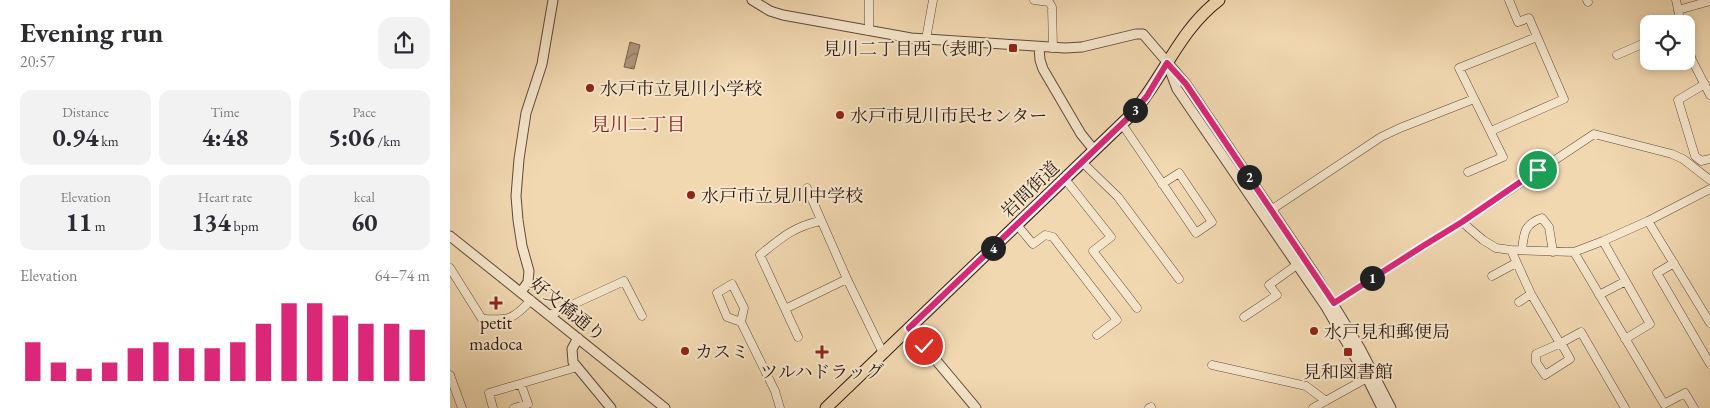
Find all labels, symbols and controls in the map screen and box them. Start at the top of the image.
text: Evening run [20,14,163,50]
map controls [1640,15,1695,70]
button: locate [1640,15,1695,70]
button: share [378,17,430,69]
place label: 見川二丁目西（表町） [823,37,1003,60]
marker: 見川二丁目西（表町） [1007,42,1019,54]
text: 20:57 [20,51,55,72]
place label: 水戸市立見川小学校 [600,77,762,100]
marker: 水戸市立見川小学校 [584,82,596,94]
pin: 3 [1122,98,1148,122]
text: 3 [1132,101,1139,119]
text: Distance [62,103,109,121]
text: Time [210,103,240,121]
text: Pace [353,103,376,121]
place label: 水戸市見川市民センター [850,104,1047,127]
marker: 水戸市見川市民センター [834,109,846,121]
district label: 見川二丁目 [590,112,686,137]
text: 0.94 [53,121,98,153]
text: 4:48 [202,121,248,153]
text: 5:06 [328,121,375,153]
text: km [98,132,119,150]
text: /km [375,132,401,150]
pin [1517,149,1559,191]
street label: 岩間街道 [996,156,1064,222]
icon: arrive [1524,156,1552,184]
pin: 2 [1236,164,1262,190]
text: 2 [1246,168,1253,186]
place label: 水戸市立見川中学校 [701,184,863,207]
text: Elevation [60,188,111,206]
text: Heart rate [198,188,252,206]
text: kcal [354,188,375,206]
marker: 水戸市立見川中学校 [685,189,697,201]
text: 11 [66,206,92,238]
text: 134 [191,206,231,238]
text: 60 [351,206,378,238]
text: m [92,217,106,235]
text: bpm [231,217,259,235]
pin: 4 [980,236,1006,260]
text: 4 [990,239,997,257]
text: Elevation [20,265,78,286]
text: 64–74 m [375,265,430,286]
pin: 1 [1360,266,1384,290]
text: 1 [1369,269,1376,287]
street label: 好文橋通り [526,272,610,346]
marker: petit madoca [490,297,502,309]
place label: petit madoca [469,311,524,355]
place label: 水戸見和郵便局 [1324,320,1450,343]
pin [903,325,945,367]
marker: 水戸見和郵便局 [1308,325,1320,337]
icon: check [910,332,938,360]
place label: カスミ [695,340,749,363]
marker: カスミ [679,345,691,357]
marker: ツルハドラッグ [816,346,828,358]
marker: 見和図書館 [1342,346,1354,358]
place label: ツルハドラッグ [760,360,884,383]
place label: 見和図書館 [1303,360,1393,383]

